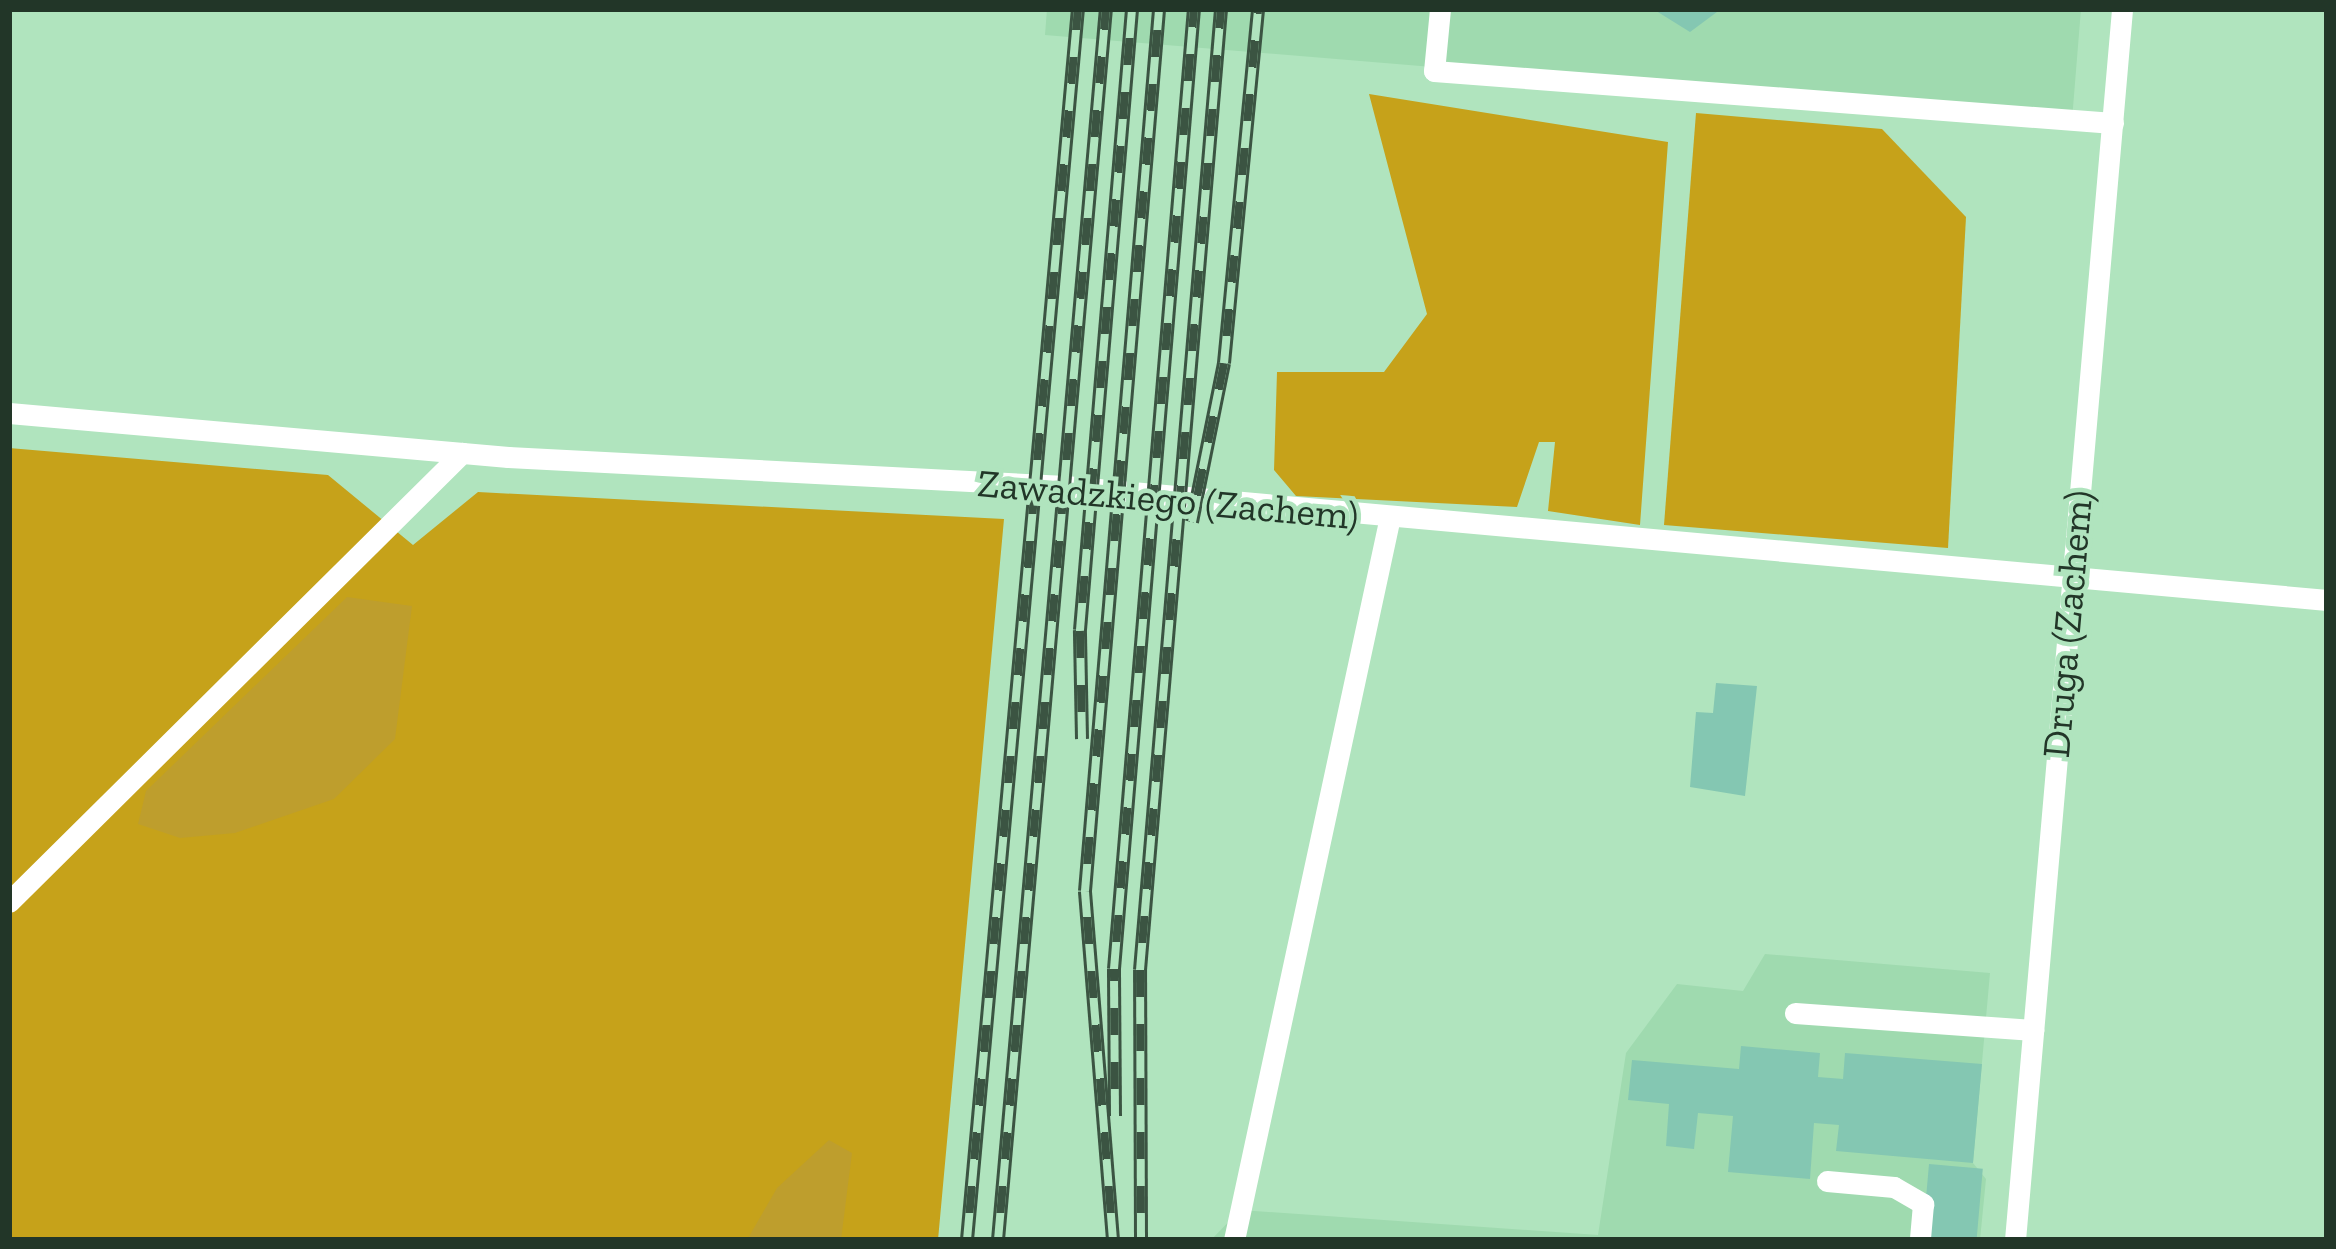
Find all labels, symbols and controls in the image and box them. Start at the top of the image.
street label: Zawadzkiego (Zachem) [976,460,1360,540]
street label: Druga (Zachem) [2033,488,2103,760]

